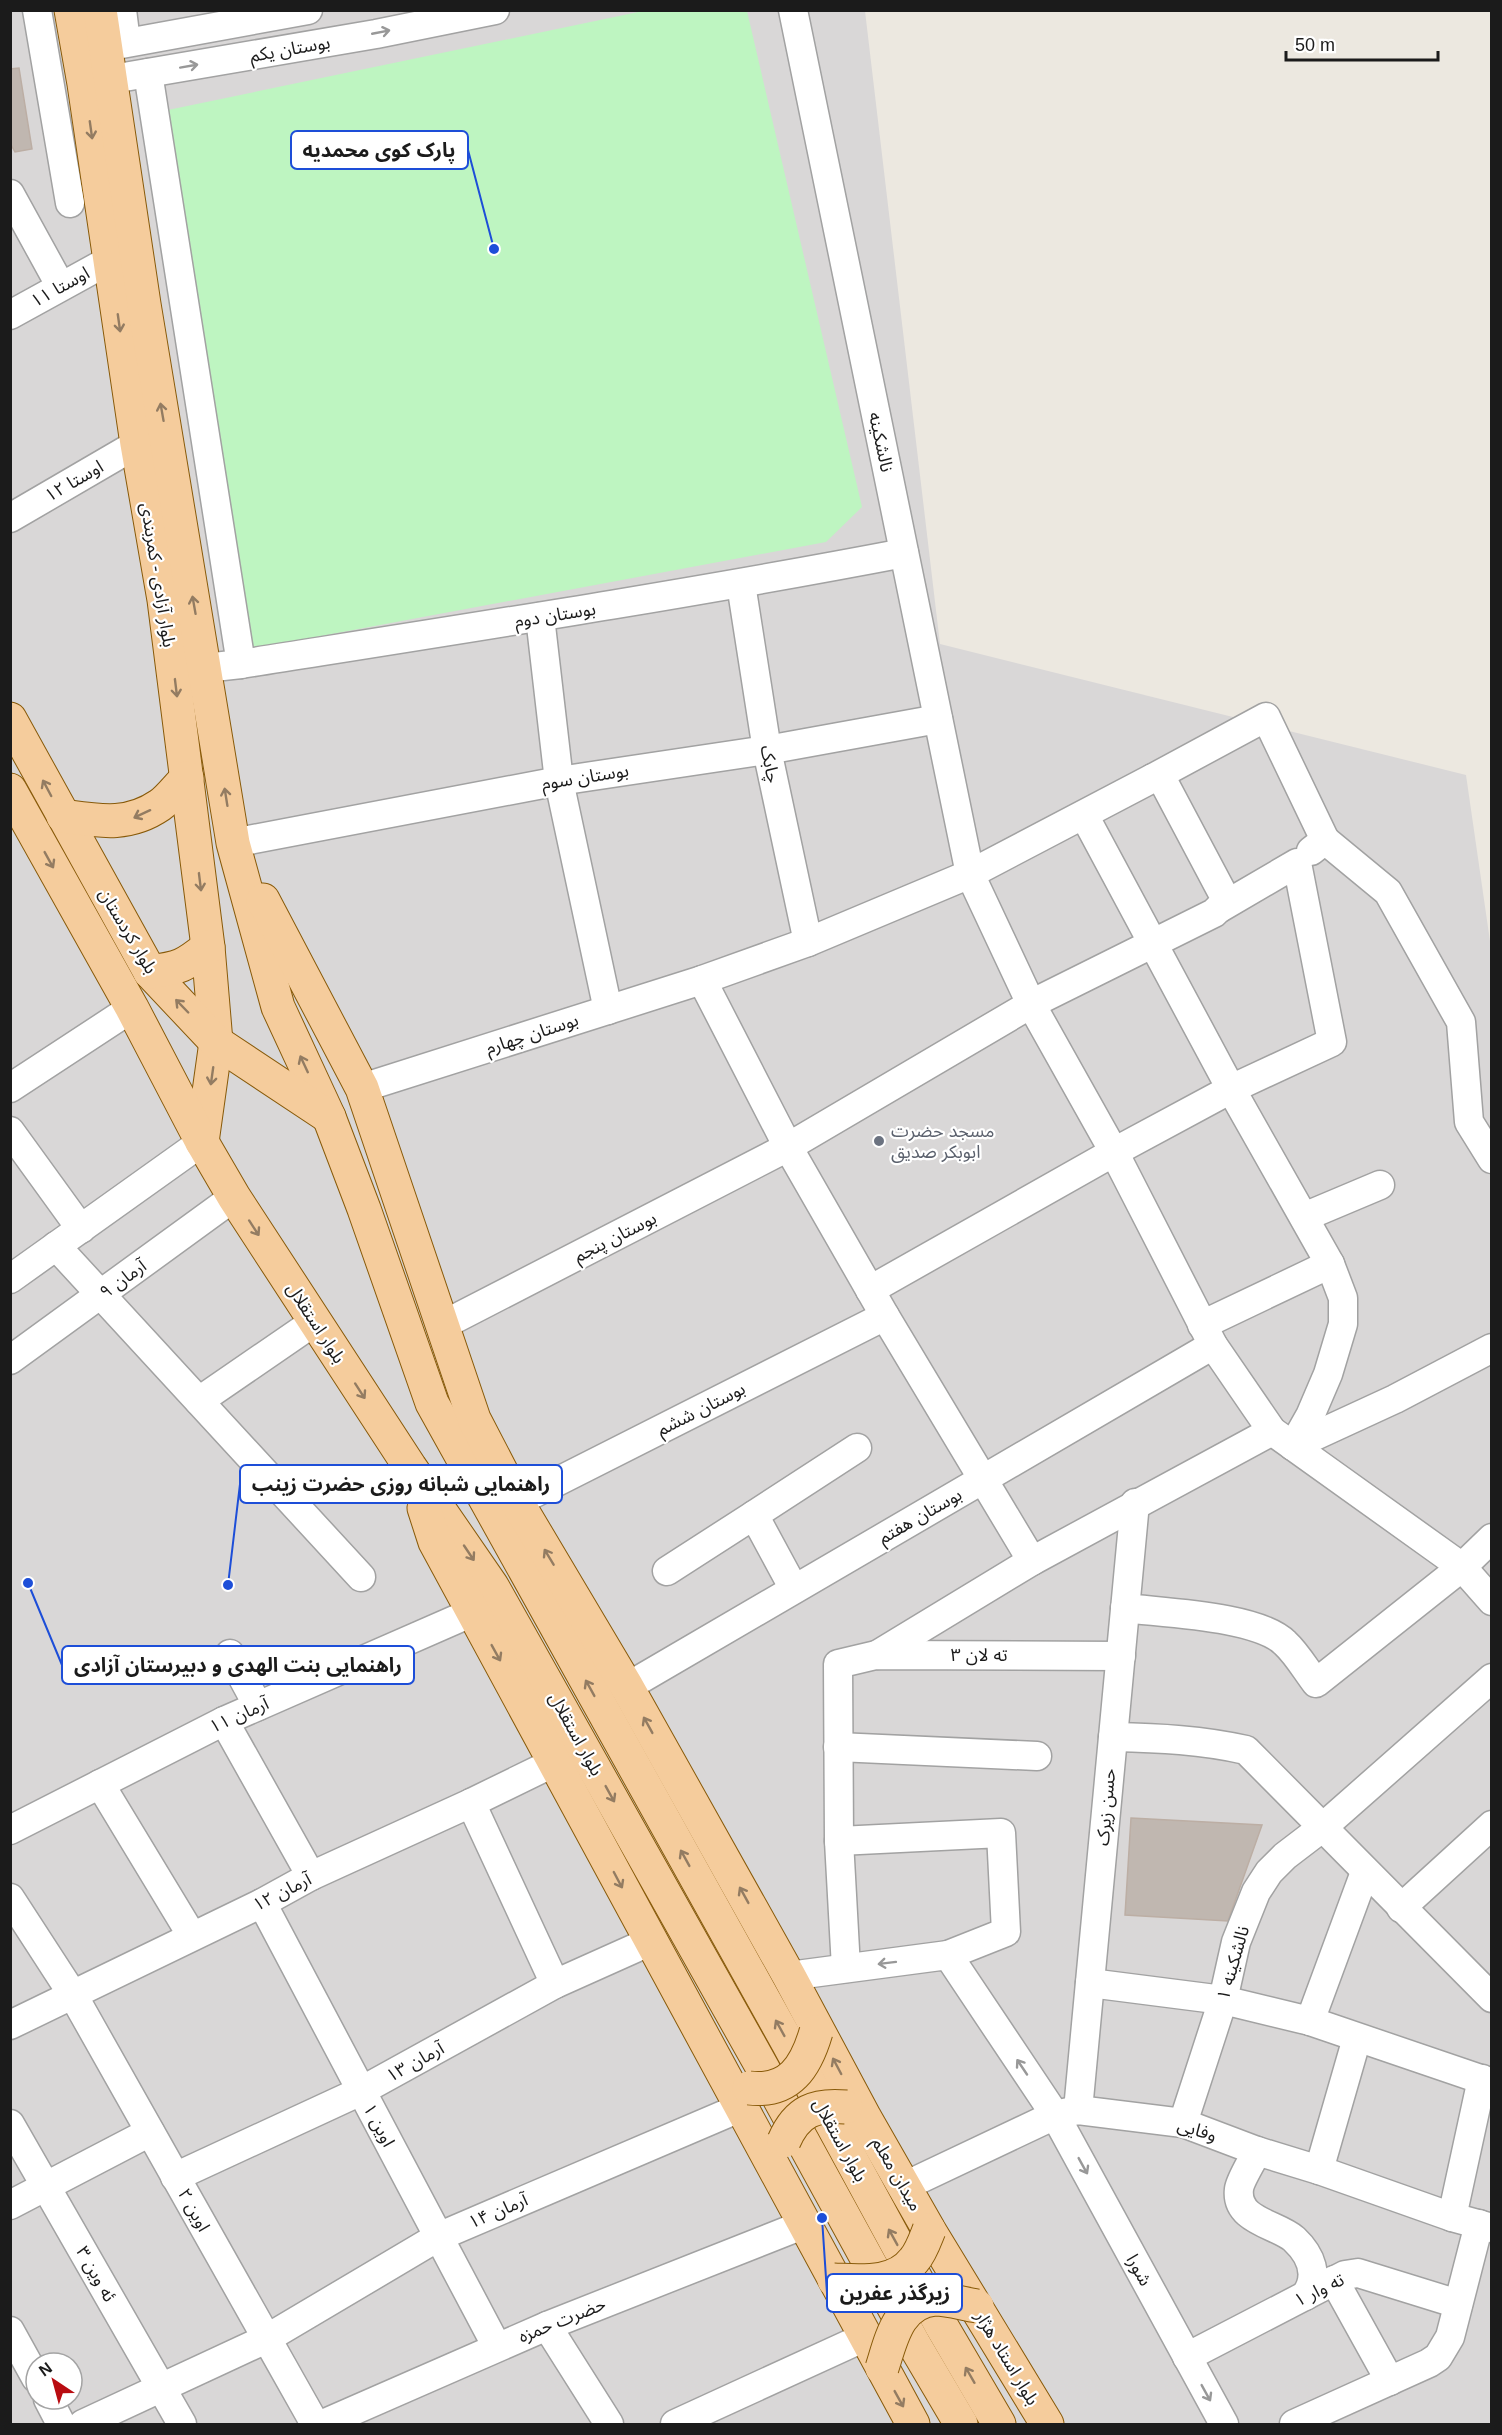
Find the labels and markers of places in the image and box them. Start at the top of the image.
callout: پارک کوی محمدیه [291,131,468,169]
place label: مسجد حضرت ابوبکر صدیق [891,1121,994,1163]
marker: مسجد حضرت ابوبکر صدیق [872,1134,886,1148]
callout: راهنمایی شبانه روزی حضرت زینب [240,1465,562,1503]
callout: راهنمایی بنت الهدی و دبیرستان آزادی [62,1646,414,1684]
callout: زیرگذر عفرین [827,2274,962,2312]

